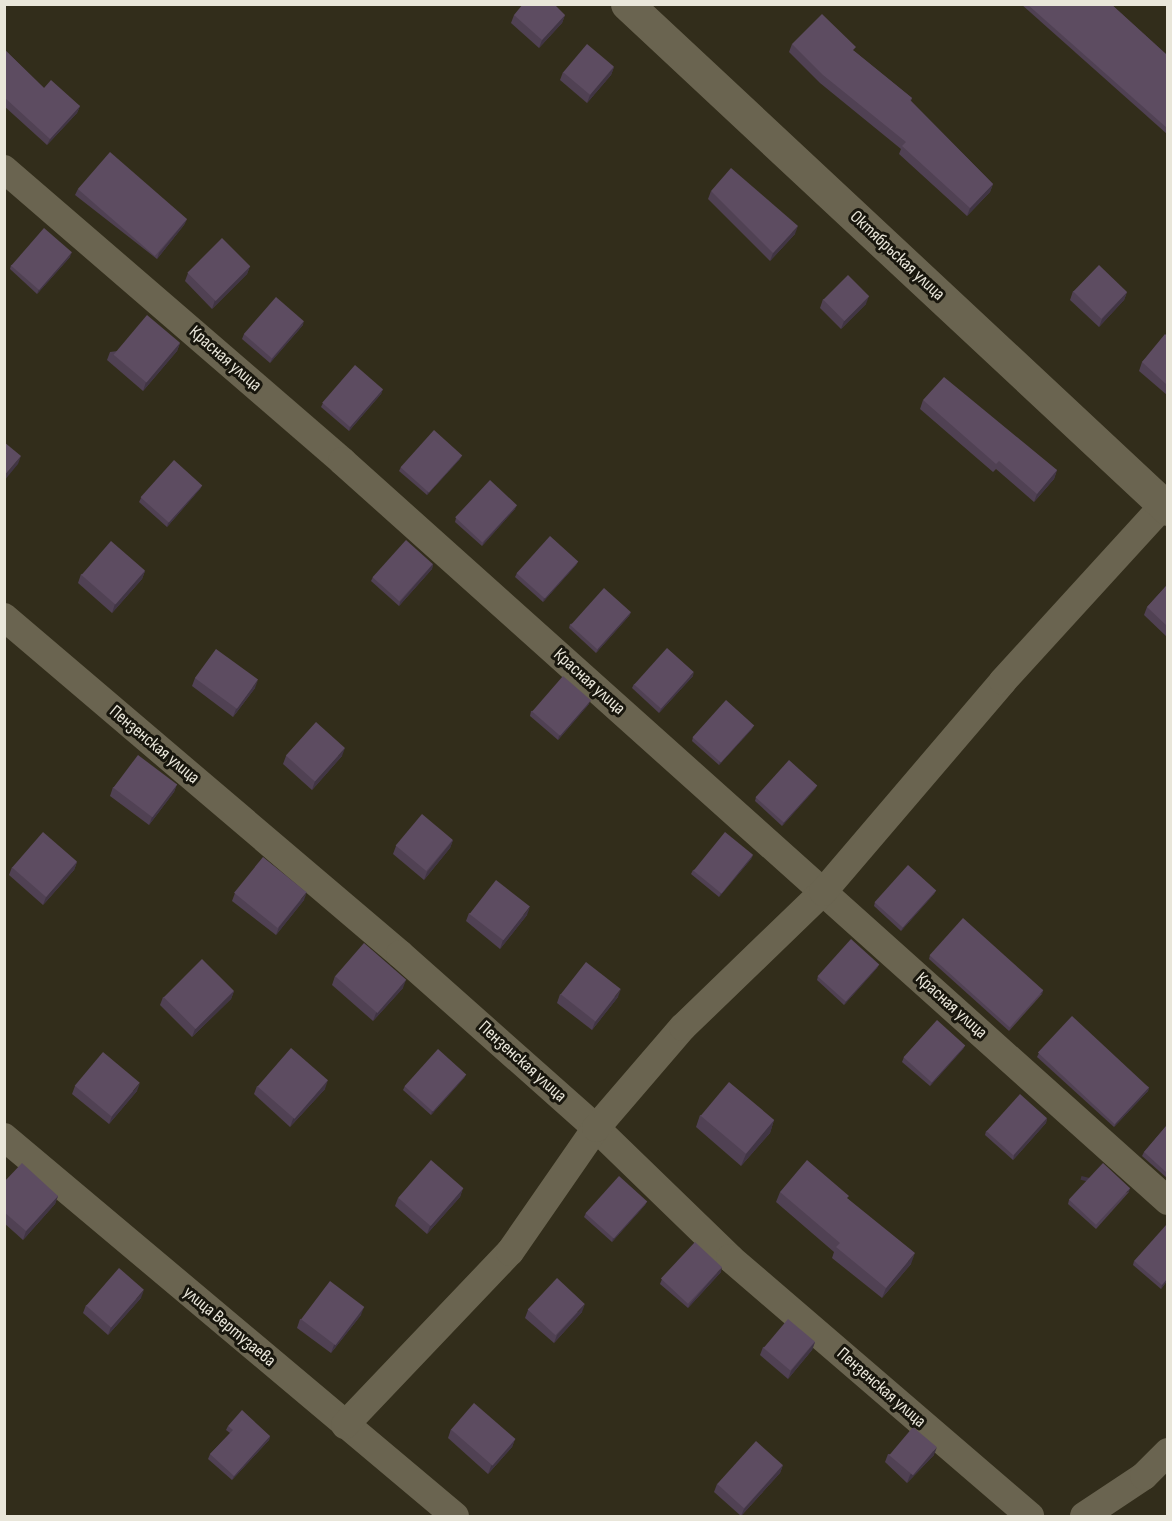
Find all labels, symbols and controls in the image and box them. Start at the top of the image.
street label: Октябрьская улица [845,207,949,305]
street label: Красная улица [184,322,266,396]
street label: Красная улица [549,644,629,720]
street label: Пензенская улица [105,701,203,789]
street label: Красная улица [911,968,991,1044]
street label: Пензенская улица [474,1017,570,1107]
street label: улица Вертузаева [178,1282,280,1372]
street label: Пензенская улица [832,1343,930,1433]

